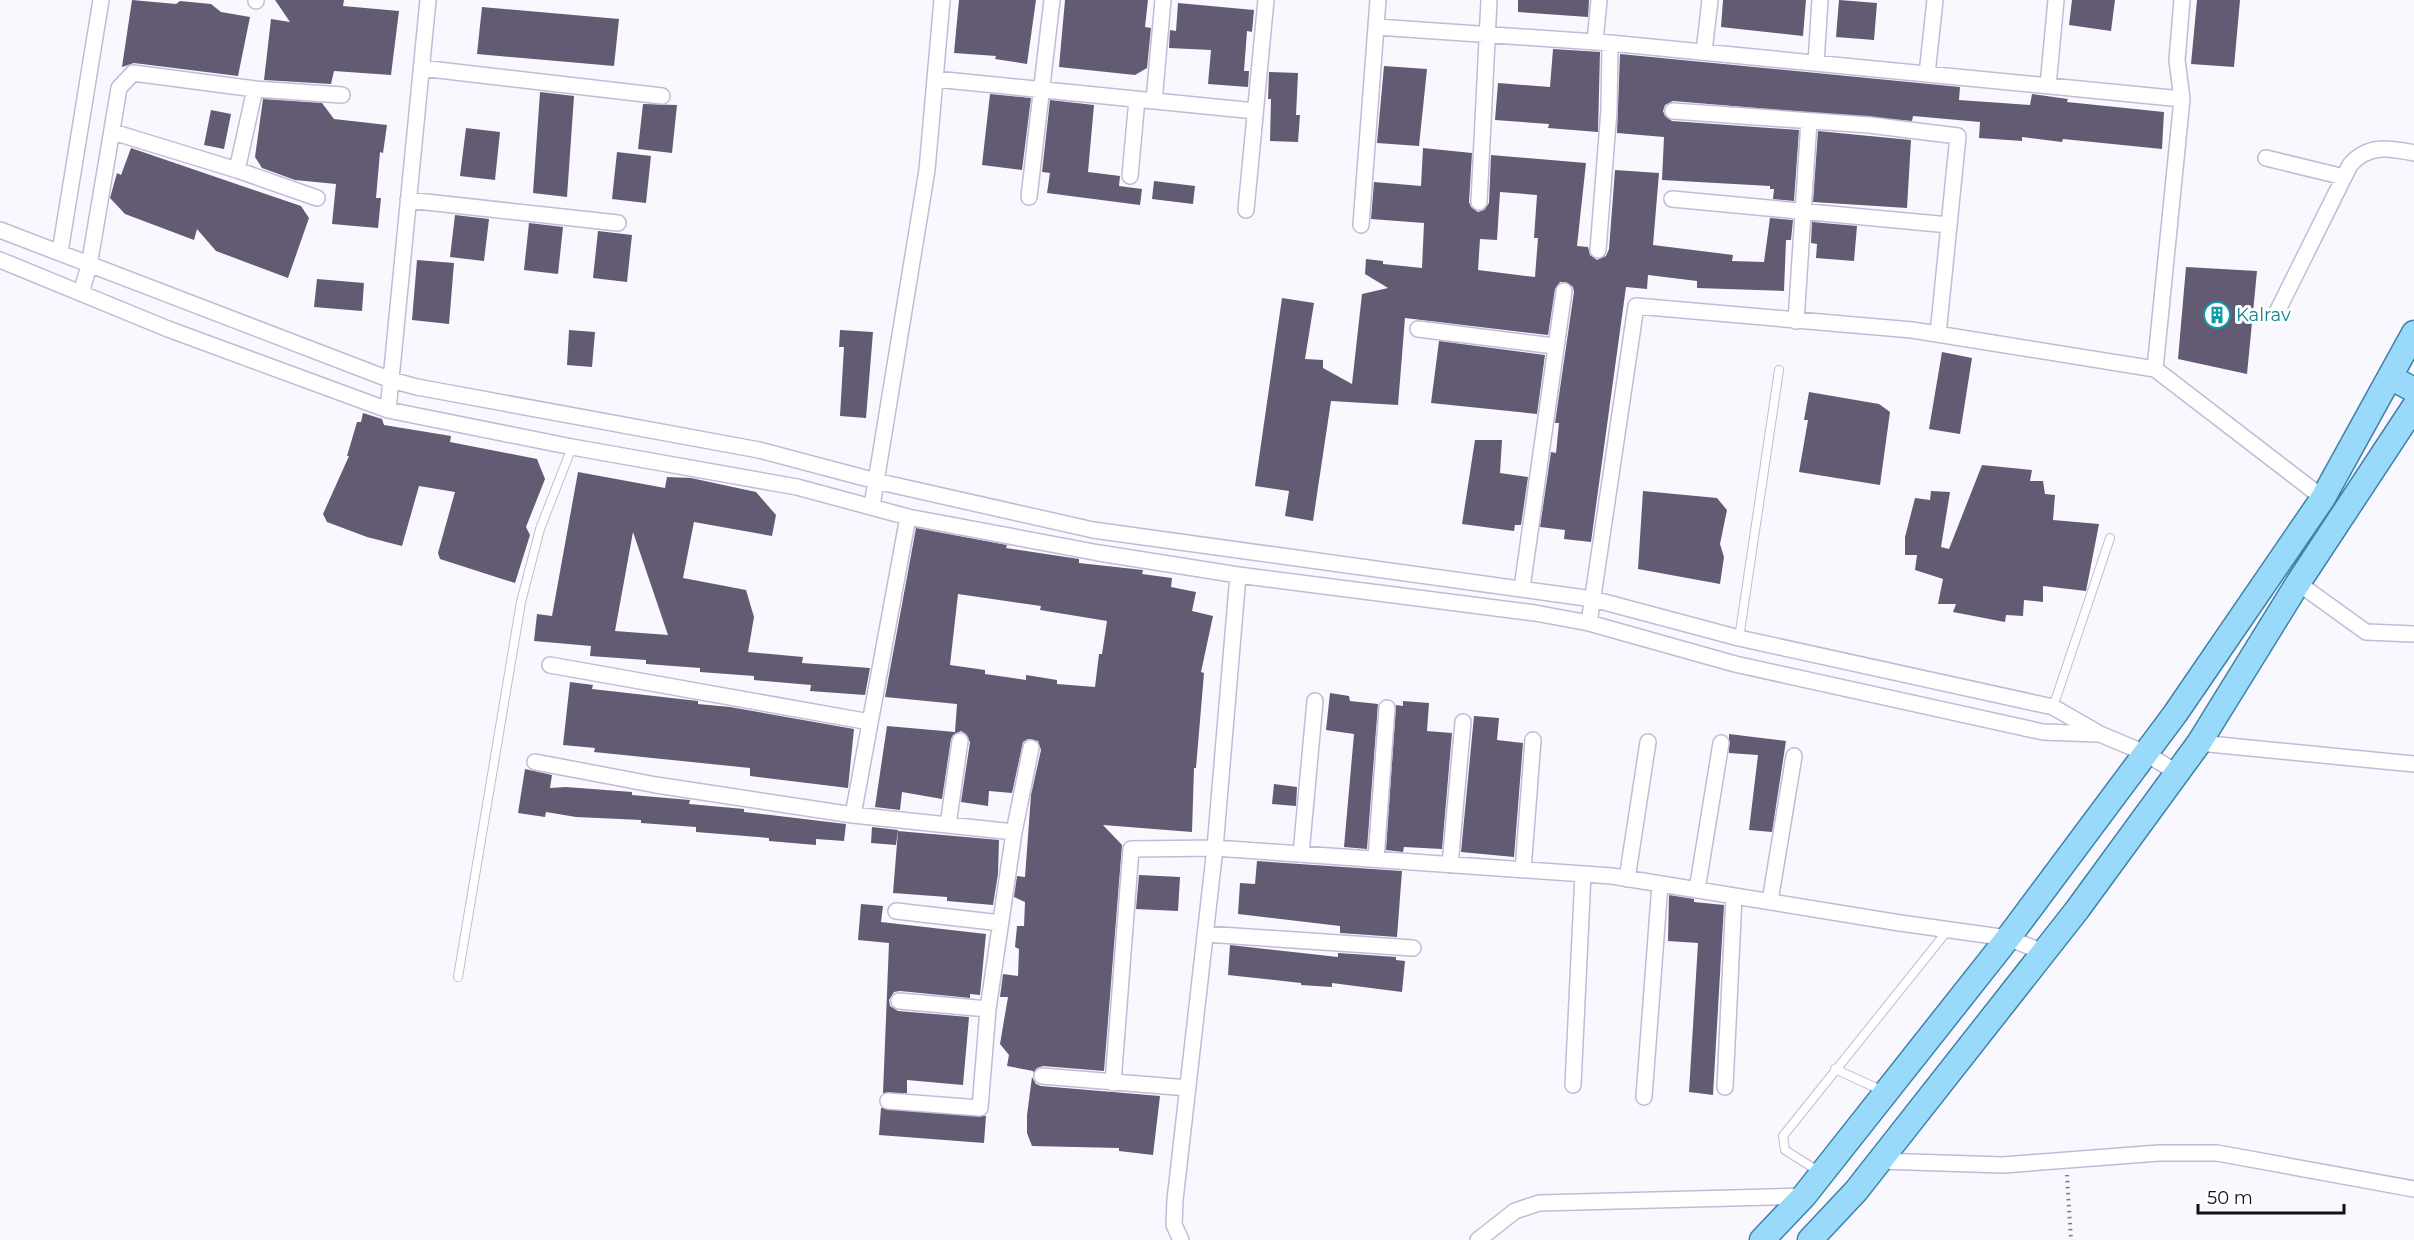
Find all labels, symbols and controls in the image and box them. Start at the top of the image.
building icon: Kalrav [2202,300,2232,330]
place label: Kalrav [2236,304,2291,326]
scale bar [2198,1177,2344,1215]
text: 50 m [2207,1187,2253,1209]

